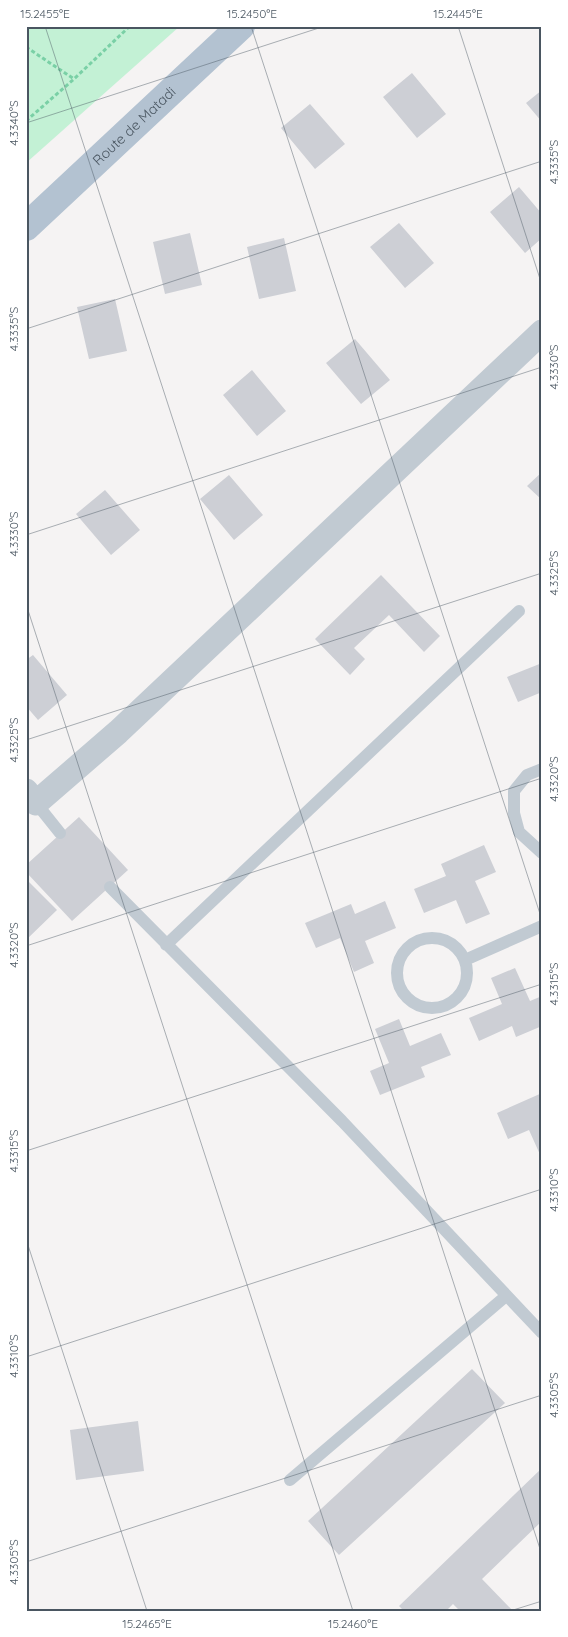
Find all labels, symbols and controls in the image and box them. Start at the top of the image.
text: 15.2455°E [20,6,70,21]
text: 15.2450°E [227,6,277,21]
text: 15.2445°E [433,6,483,21]
street label: Route de Matadi [89,83,179,169]
text: 4.3340°S [6,100,21,146]
text: 4.3335°S [546,139,561,184]
text: 4.3335°S [6,306,21,351]
text: 4.3330°S [546,344,561,390]
text: 4.3330°S [6,511,21,557]
text: 4.3325°S [546,550,561,596]
text: 4.3325°S [6,717,21,763]
text: 4.3320°S [546,756,561,802]
text: 4.3320°S [6,922,21,968]
text: 4.3315°S [546,962,561,1005]
text: 4.3315°S [6,1129,21,1172]
text: 4.3310°S [546,1168,561,1212]
text: 4.3310°S [6,1334,21,1378]
text: 4.3305°S [546,1372,561,1418]
text: 4.3305°S [6,1539,21,1585]
text: 15.2465°E [122,1616,172,1631]
text: 15.2460°E [328,1616,378,1631]

